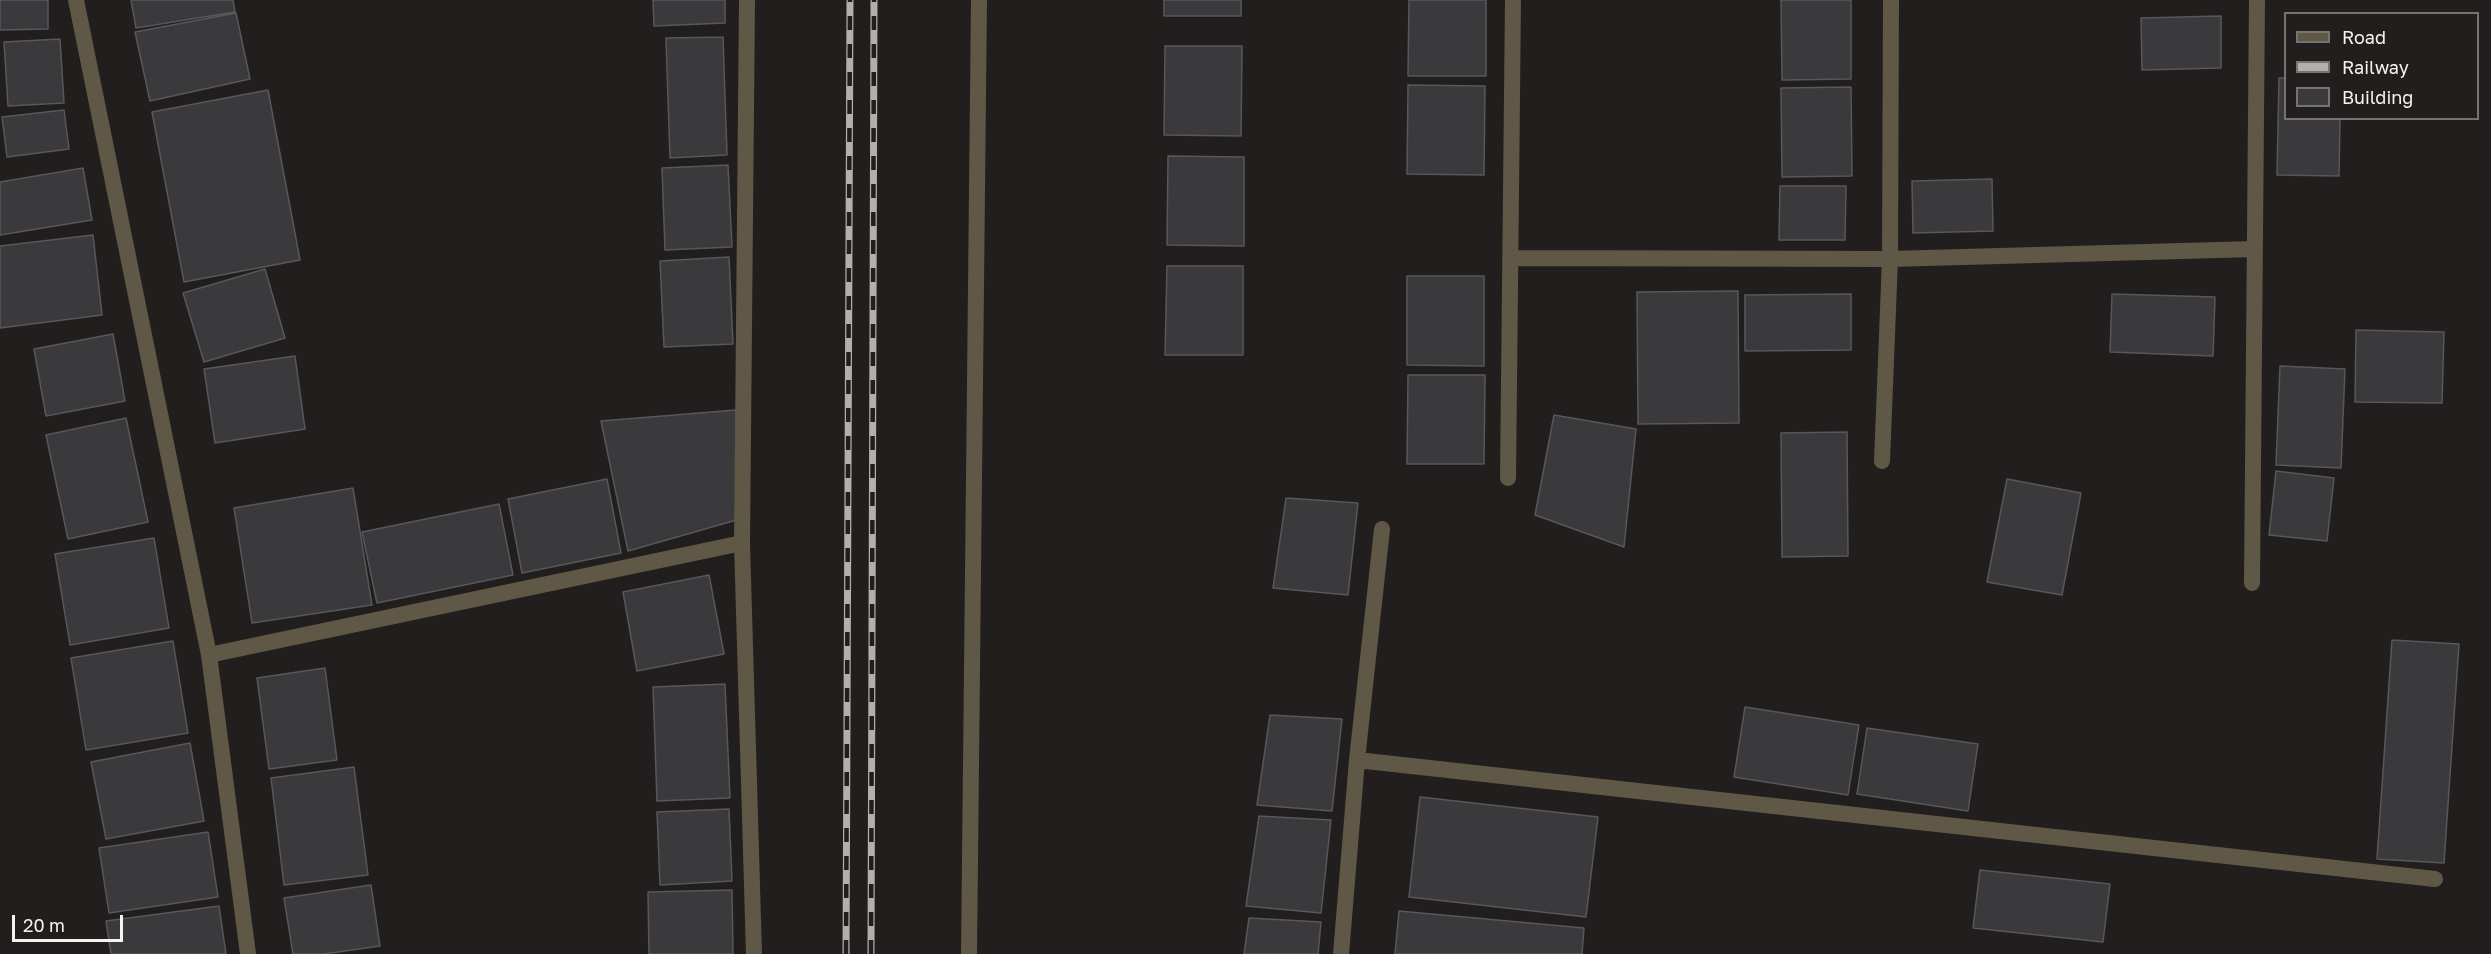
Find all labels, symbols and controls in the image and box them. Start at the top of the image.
legend [2284,12,2479,120]
text: Road [2342,26,2386,48]
text: Railway [2342,56,2409,78]
text: Building [2342,86,2413,108]
scale bar [15,903,126,941]
text: 20 m [23,914,65,936]

